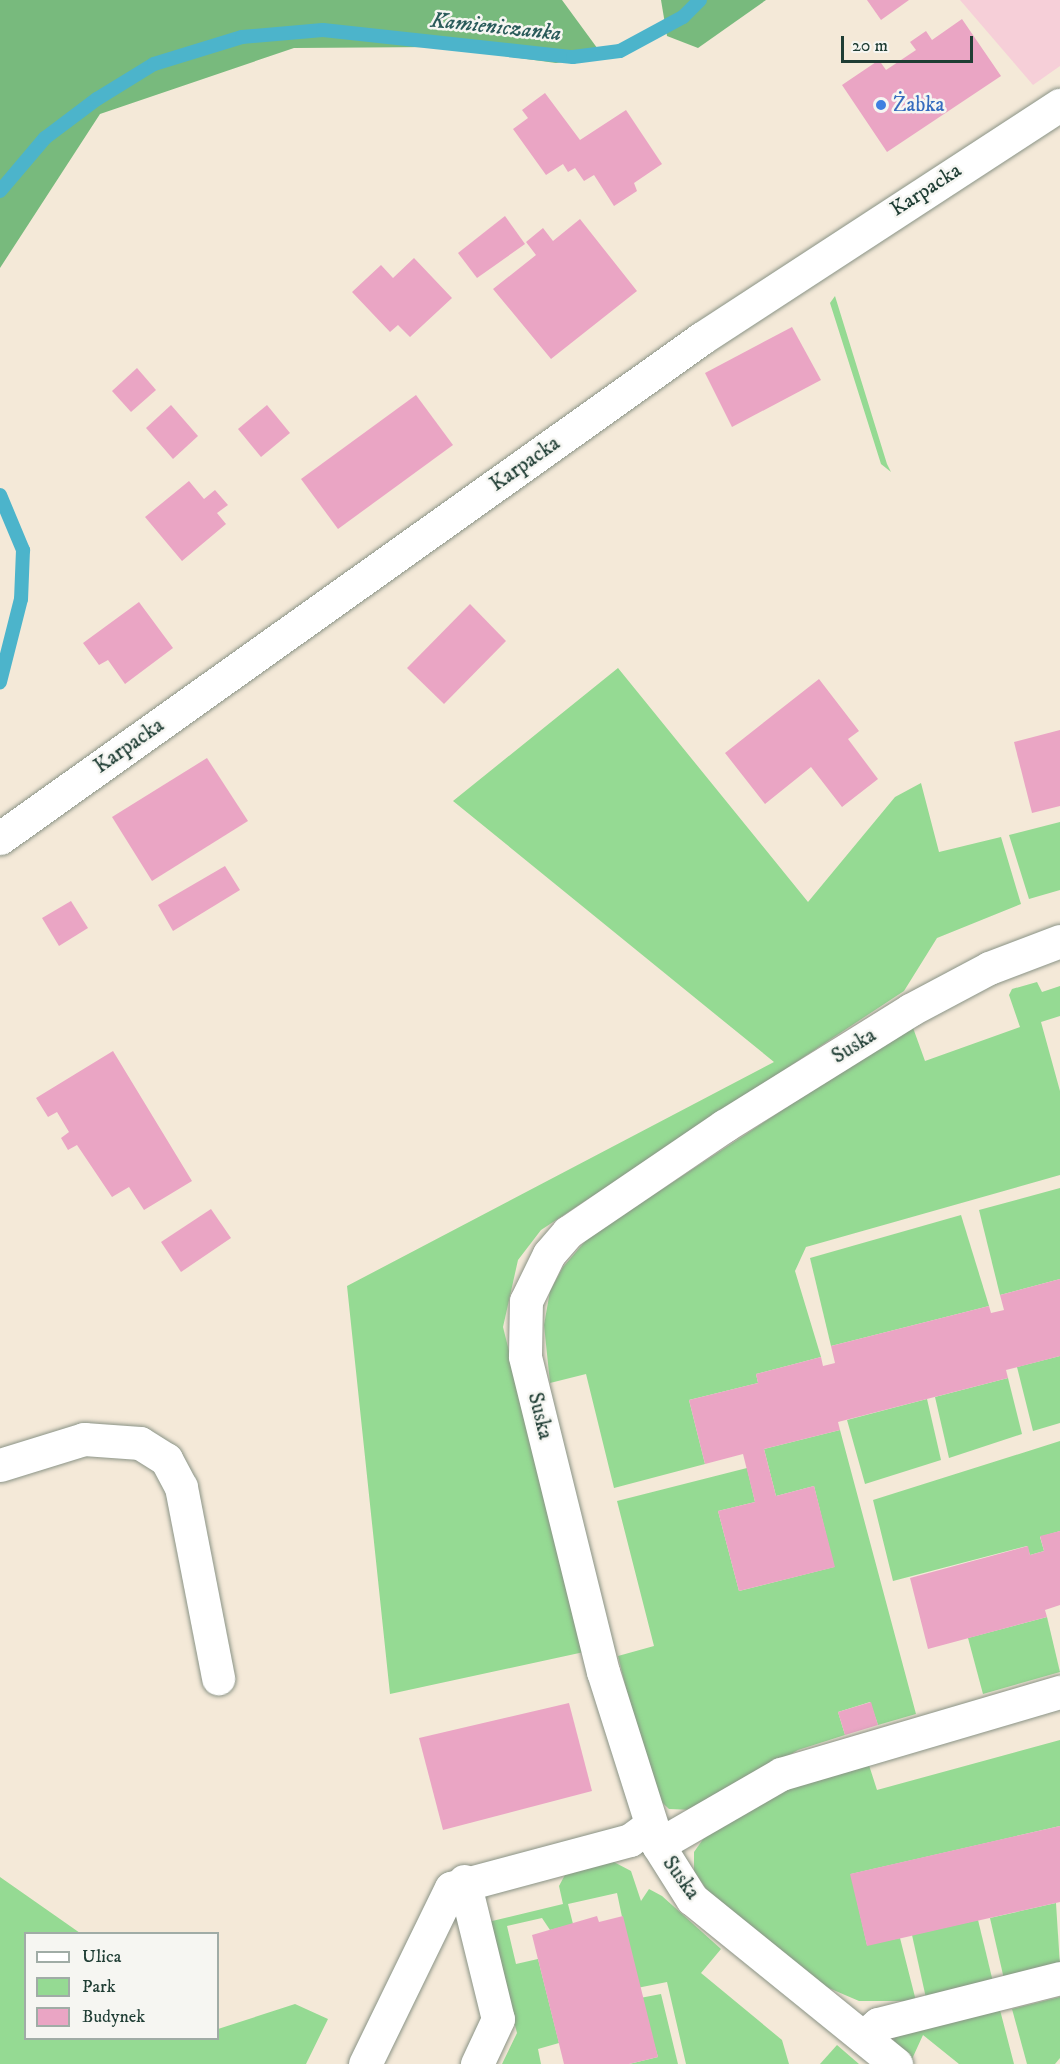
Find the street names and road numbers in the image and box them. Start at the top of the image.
street label: Karpacka [886,158,966,222]
street label: Karpacka [485,431,565,497]
street label: Karpacka [89,713,169,779]
street label: Suska [827,1023,881,1069]
street label: Suska [522,1390,558,1442]
street label: Suska [657,1851,705,1905]

